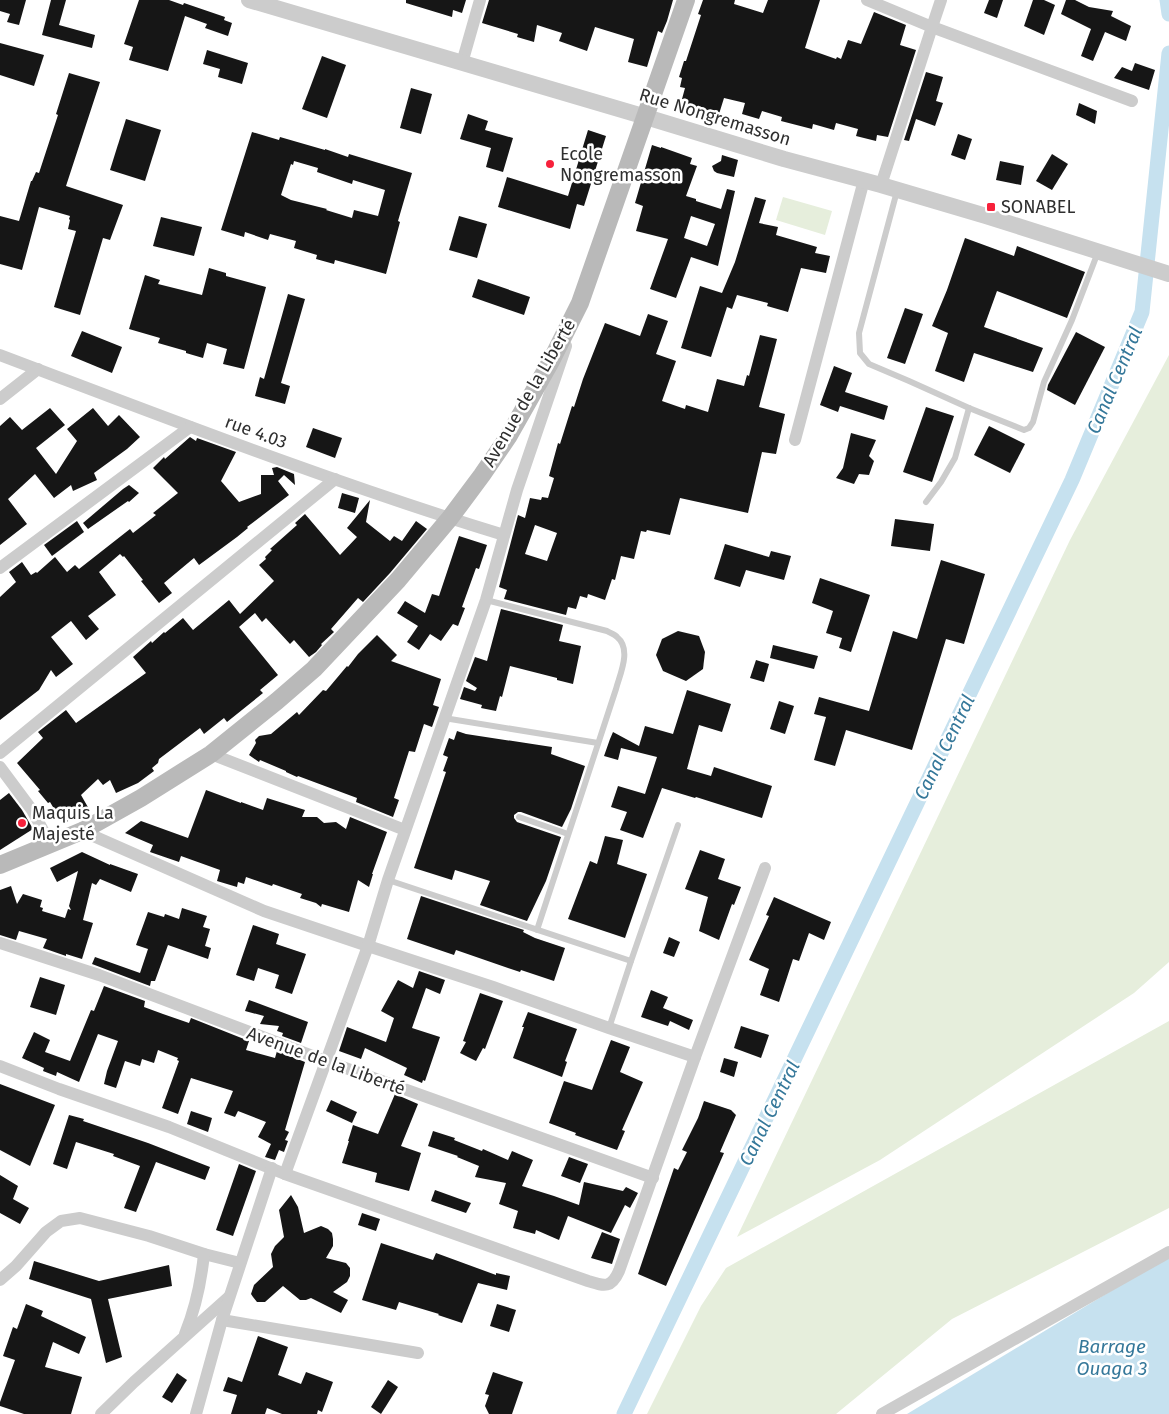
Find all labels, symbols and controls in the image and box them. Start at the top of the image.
street label: Rue Nongremasson [636,83,794,151]
place label: Ecole Nongremasson [560,143,682,186]
marker: Ecole Nongremasson [544,158,556,170]
place label: SONABEL [1001,196,1075,218]
marker: SONABEL [985,201,997,213]
street label: Avenue de la Liberté [478,315,580,471]
water label: Canal Central [1082,323,1147,437]
street label: rue 4.03 [222,411,290,453]
water label: Canal Central [909,691,980,803]
place label: Maquis La Majesté [32,802,114,845]
marker: Maquis La Majesté [16,817,28,829]
street label: Avenue de la Liberté [244,1022,408,1100]
water label: Canal Central [734,1057,805,1169]
water label: Barrage Ouaga 3 [1077,1335,1147,1380]

